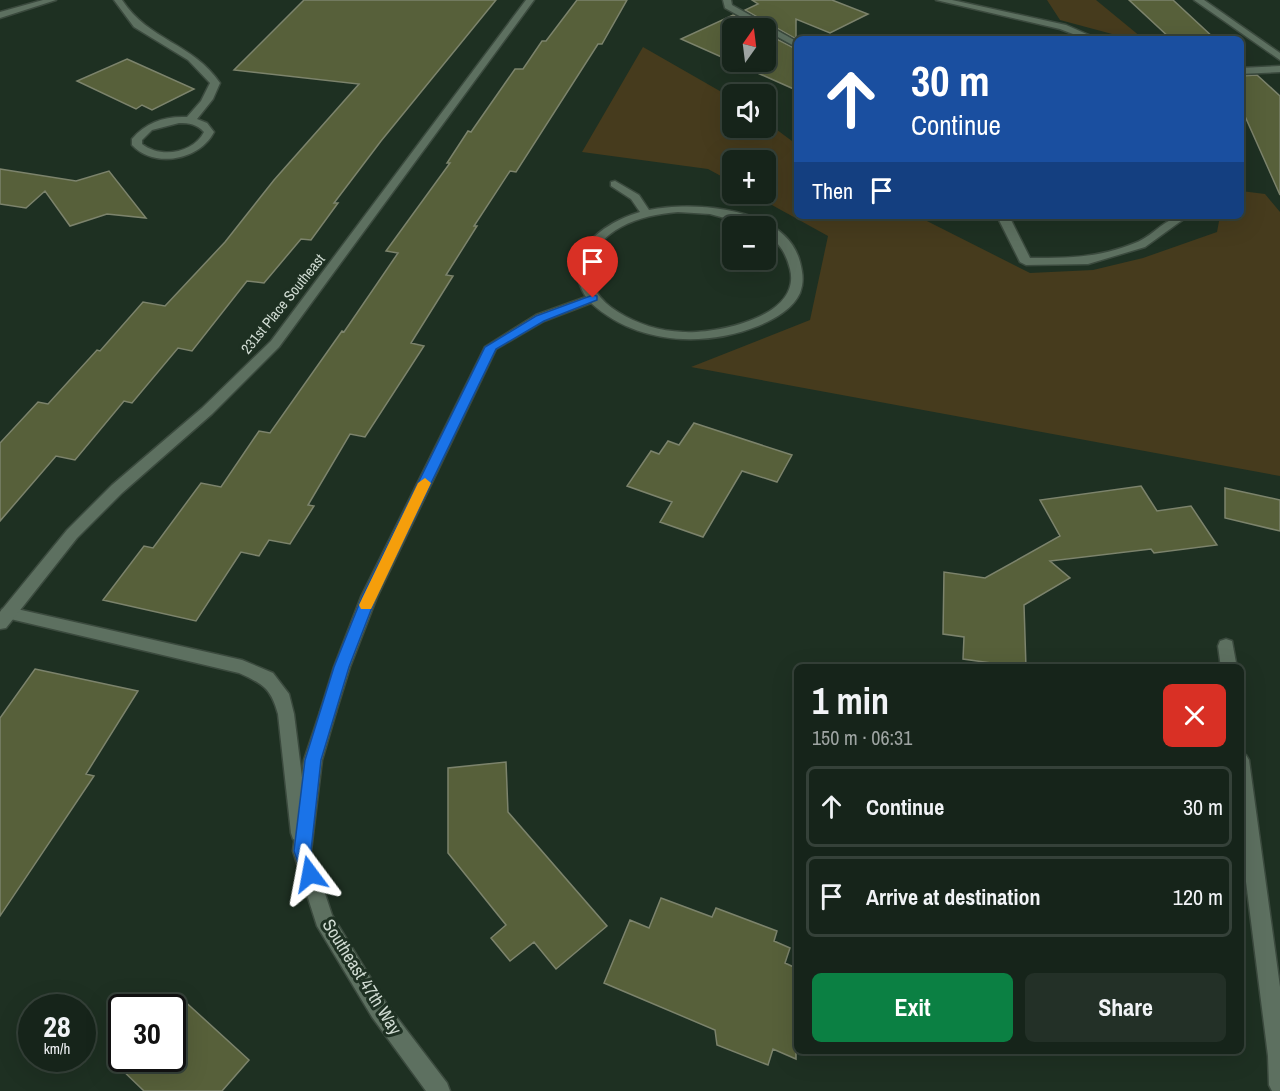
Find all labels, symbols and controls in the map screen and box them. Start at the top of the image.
north arrow [722,18,776,72]
map controls [722,18,776,270]
text: 30 m [911,53,990,109]
icon: ahead [812,60,890,138]
button: sound [722,84,776,138]
text: Continue [911,107,1001,143]
button: + [722,150,776,204]
icon: arrive [865,174,898,207]
text: Then [812,176,853,206]
button: − [722,216,776,270]
pin [567,236,618,298]
icon: arrive [576,245,609,278]
street label: 231st Place Southeast [236,249,330,358]
text: 1 min [812,677,889,725]
button: close [1163,684,1226,747]
text: 150 m · 06:31 [812,724,912,751]
icon: ahead [815,790,848,823]
text: Continue [866,792,944,822]
text: 30 m [1183,792,1223,822]
position arrow [278,842,342,906]
icon: arrive [815,880,848,913]
text: Arrive at destination [866,882,1040,912]
text: 120 m [1173,882,1223,912]
street label: Southeast 47th Way [317,914,408,1040]
button: Exit [812,973,1013,1042]
button: Share [1025,973,1226,1042]
speed limit sign: 30 [108,994,186,1072]
text: 28 [43,1006,71,1046]
text: km/h [44,1038,70,1059]

